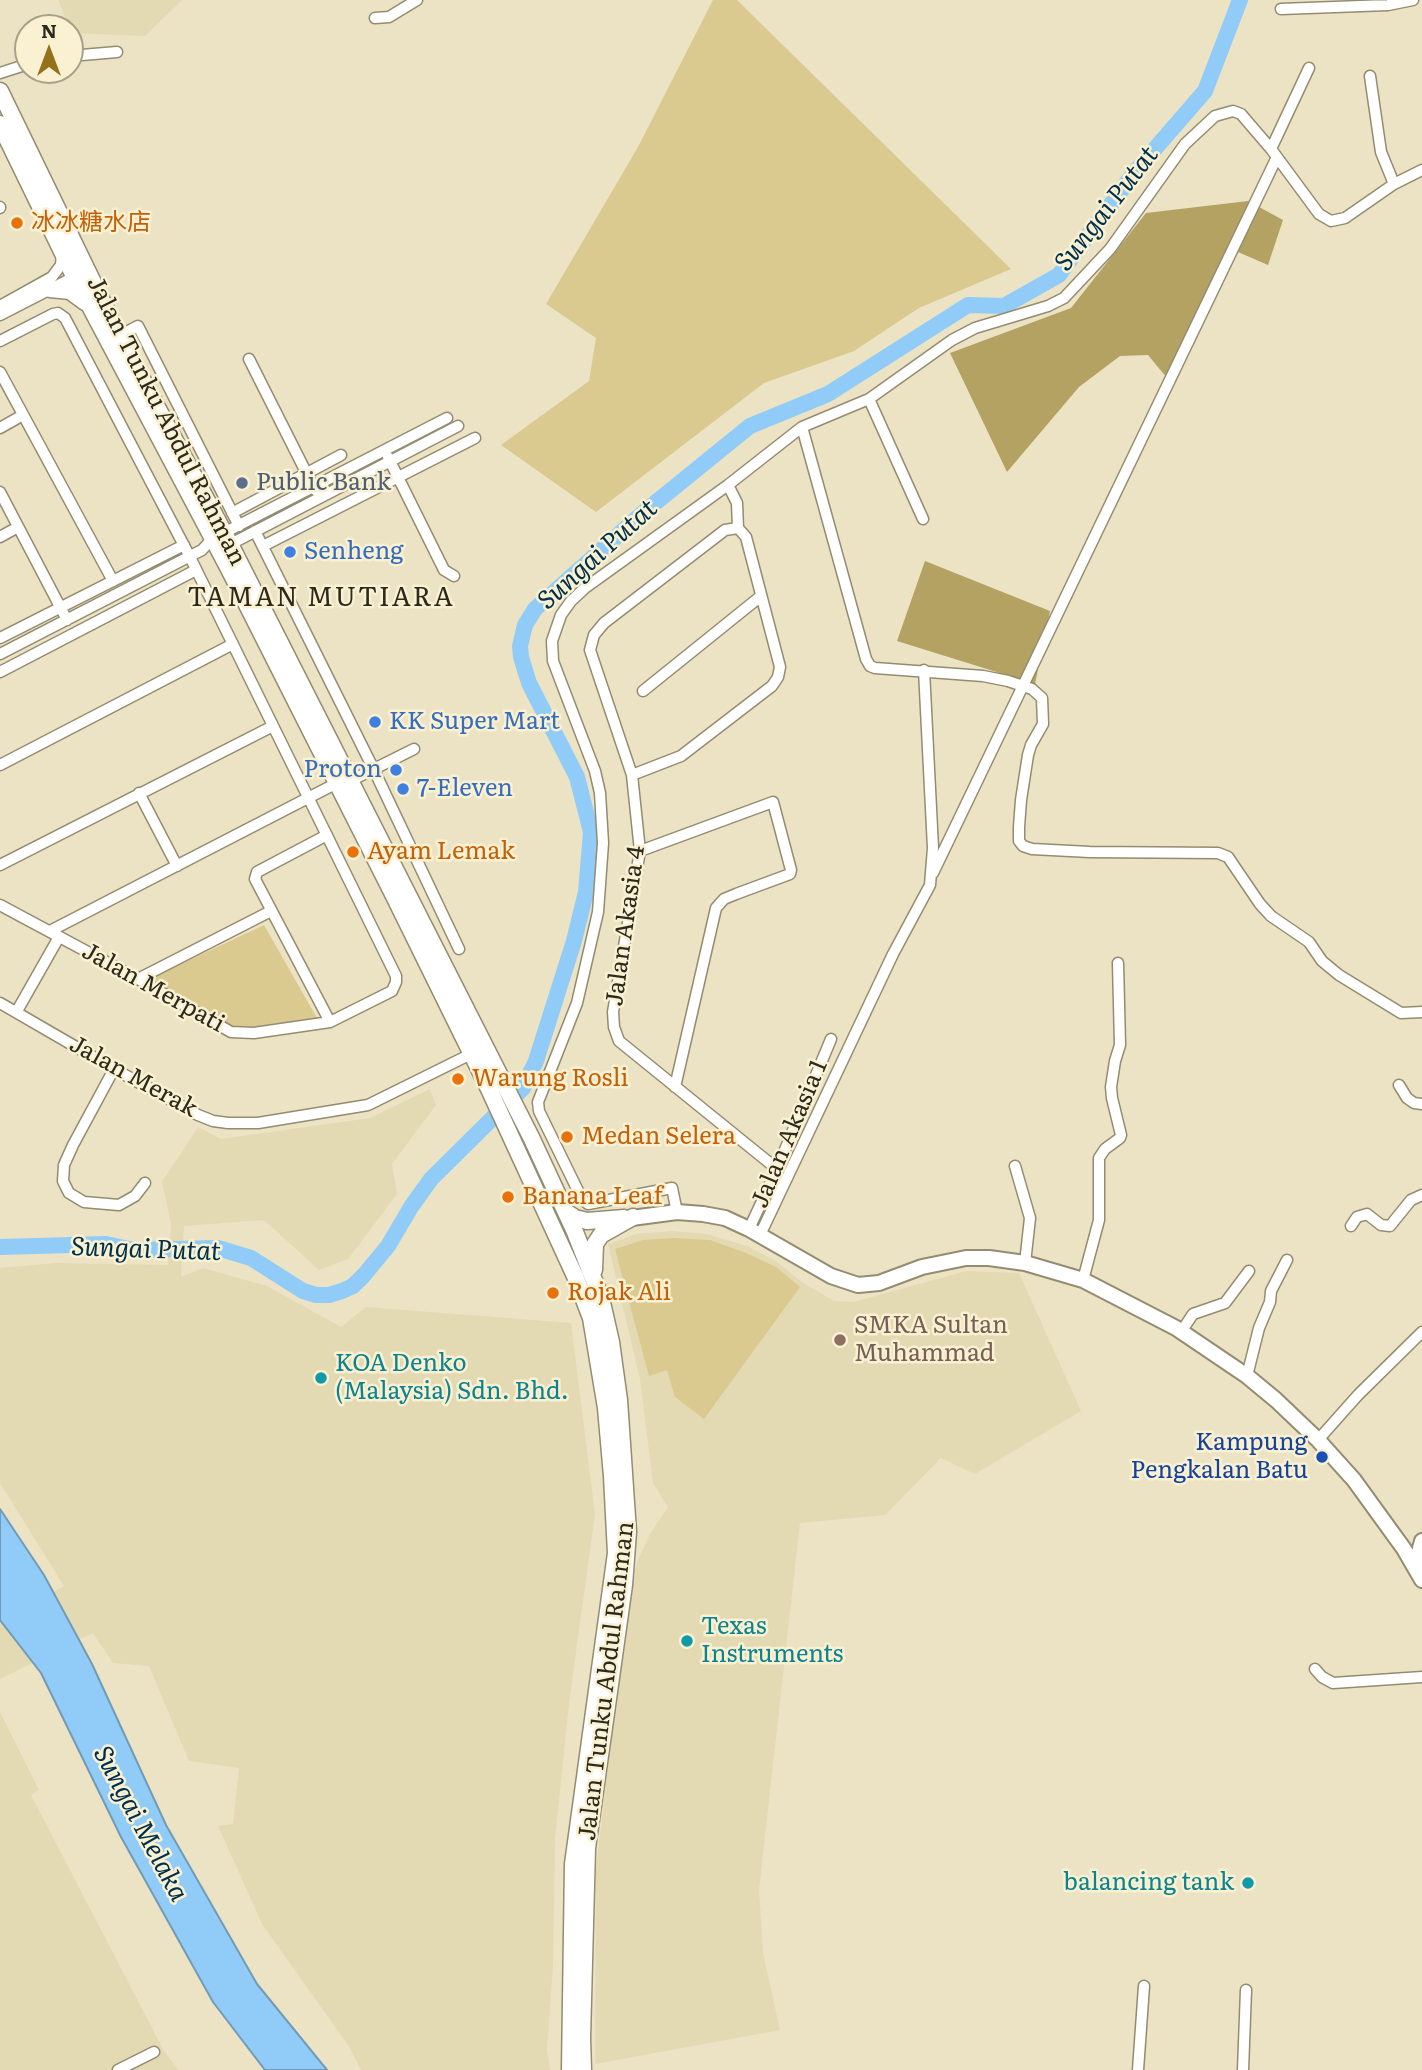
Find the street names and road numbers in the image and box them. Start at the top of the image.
street label: Jalan Tunku Abdul Rahman [80,271,252,571]
street label: Jalan Akasia 4 [601,844,651,1008]
street label: Jalan Merpati [77,937,229,1039]
street label: Jalan Merak [64,1030,202,1124]
street label: Jalan Akasia 1 [746,1056,834,1212]
street label: Jalan Tunku Abdul Rahman [573,1520,641,1842]

